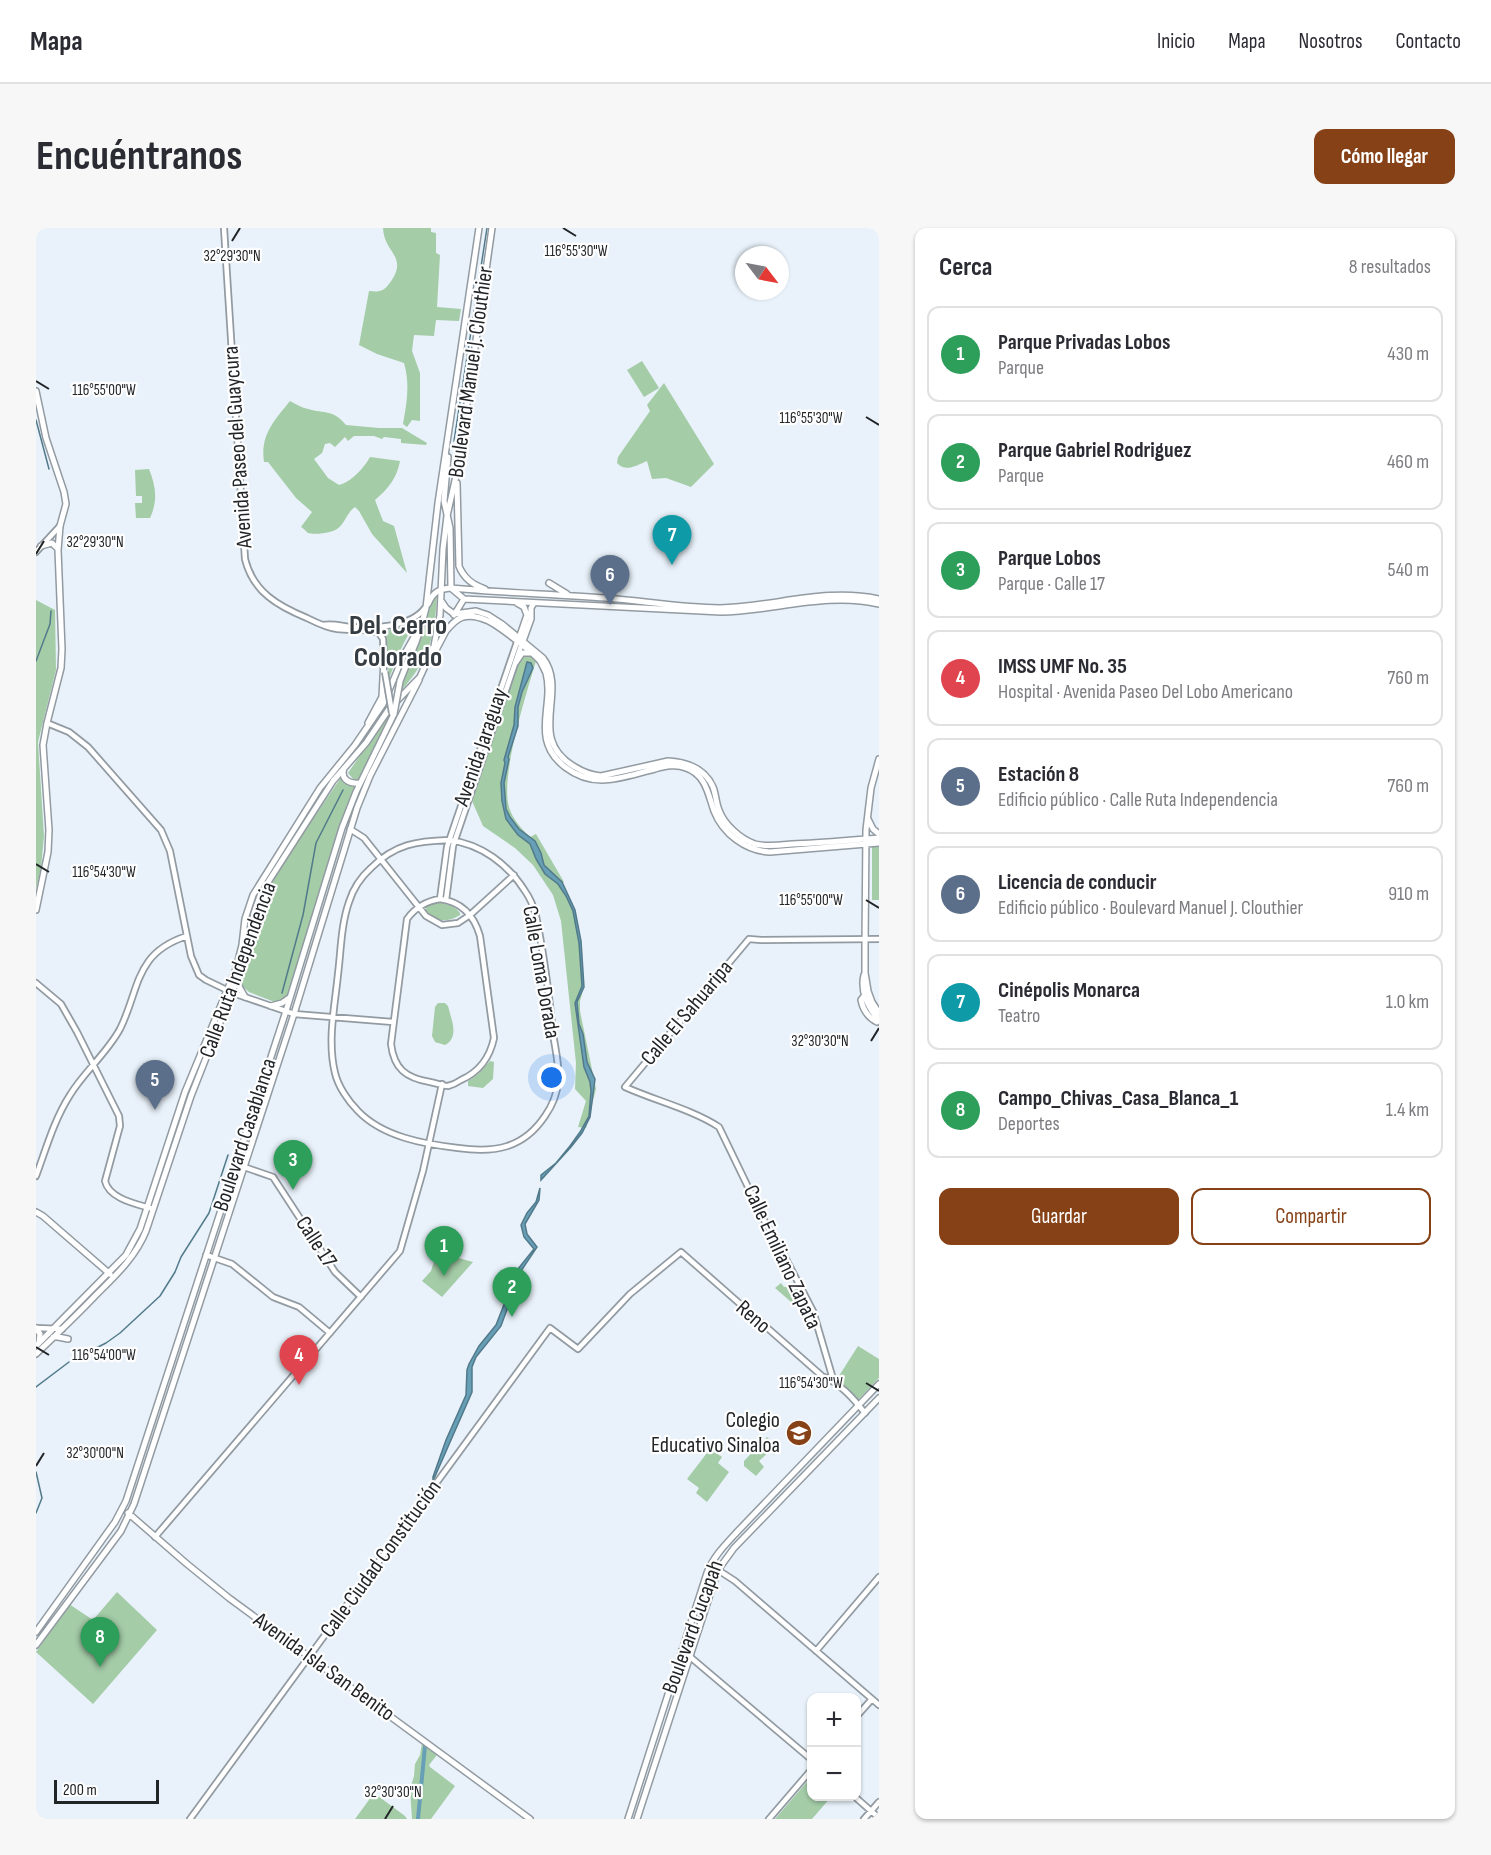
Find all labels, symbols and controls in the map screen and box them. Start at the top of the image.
text: Mapa [30,25,83,58]
text: Inicio [1157,29,1195,54]
text: Mapa [1228,29,1266,54]
text: Nosotros [1299,29,1363,54]
text: Contacto [1396,29,1461,54]
button: Cómo llegar [1314,129,1455,184]
text: Encuéntranos [36,131,242,182]
text: 116°55'30"W [544,242,608,261]
north arrow [735,246,789,300]
text: 32°29'30"N [203,247,261,266]
text: Cerca [939,252,992,283]
text: 8 resultados [1349,255,1431,279]
street label: Boulevard Manuel J. Clouthier [443,265,499,479]
text: Parque Privadas Lobos [998,329,1171,356]
text: 1 [957,342,964,366]
text: 430 m [1387,342,1429,366]
street label: Avenida Paseo del Guaycura [217,345,259,550]
text: Parque [998,356,1044,380]
text: 116°55'00"W [72,381,136,400]
text: 116°55'30"W [779,409,843,428]
text: Parque Gabriel Rodriguez [998,437,1192,464]
text: 2 [956,450,965,474]
text: 460 m [1387,450,1429,474]
text: Parque [998,464,1044,488]
pin: 7 [652,516,692,565]
text: 32°29'30"N [66,533,124,552]
text: Parque Lobos [998,545,1101,572]
pin: 6 [590,556,630,605]
text: 3 [956,558,965,582]
text: 540 m [1388,558,1429,582]
text: Parque · Calle 17 [998,572,1105,596]
district label: Del. Cerro Colorado [349,609,447,674]
text: IMSS UMF No. 35 [998,653,1127,680]
text: 4 [956,666,965,690]
text: 760 m [1387,666,1429,690]
text: Hospital · Avenida Paseo Del Lobo Americano [998,680,1293,704]
street label: Avenida Jaraguay [448,684,514,811]
text: Estación 8 [998,761,1079,788]
text: 5 [956,774,965,798]
text: 760 m [1387,774,1429,798]
text: Edificio público · Calle Ruta Independencia [998,788,1278,812]
text: 116°54'30"W [72,863,136,882]
text: Licencia de conducir [998,869,1156,896]
street label: Calle Ruta Independencia [194,878,282,1062]
text: 6 [956,882,965,906]
text: 910 m [1388,882,1429,906]
text: 116°55'00"W [779,891,843,910]
text: Edificio público · Boulevard Manuel J. Clouthier [998,896,1303,920]
street label: Calle Loma Dorada [516,903,566,1041]
street label: Calle El Sahuaripa [635,955,739,1071]
text: Cinépolis Monarca [998,977,1140,1004]
text: 7 [956,990,965,1014]
text: 1.0 km [1386,990,1429,1014]
text: Teatro [998,1004,1040,1028]
text: 32°30'30"N [791,1032,849,1051]
street label: Boulevard Casablanca [208,1055,282,1215]
pin: 5 [136,1060,174,1110]
your location [537,1063,566,1092]
text: Campo_Chivas_Casa_Blanca_1 [998,1085,1238,1112]
text: 8 [956,1098,965,1122]
text: 1.4 km [1386,1098,1429,1122]
text: Deportes [998,1112,1060,1136]
pin: 3 [274,1140,312,1190]
street label: Calle Emiliano Zapata [737,1181,827,1333]
button: Guardar [939,1188,1179,1245]
button: Compartir [1191,1188,1431,1245]
street label: Calle 17 [289,1211,343,1273]
pin: 1 [424,1226,464,1276]
pin: 2 [492,1268,532,1317]
street label: Reno [730,1295,776,1339]
pin: 4 [280,1336,318,1385]
text: 116°54'00"W [72,1346,136,1365]
text: 116°54'30"W [779,1374,843,1393]
place label: Colegio Educativo Sinaloa [651,1407,780,1459]
school or university icon: Colegio Educativo Sinaloa [784,1418,814,1448]
text: 32°30'00"N [66,1444,124,1463]
street label: Calle Ciudad Constitución [315,1475,447,1643]
street label: Boulevard Cucapah [656,1557,730,1697]
street label: Avenida Isla San Benito [247,1606,400,1727]
pin: 8 [80,1618,120,1667]
map controls [807,1693,861,1801]
button: + [807,1693,861,1747]
button: − [807,1747,861,1801]
scale bar [54,1777,159,1804]
text: 200 m [63,1781,97,1800]
text: 32°30'30"N [364,1783,422,1802]

